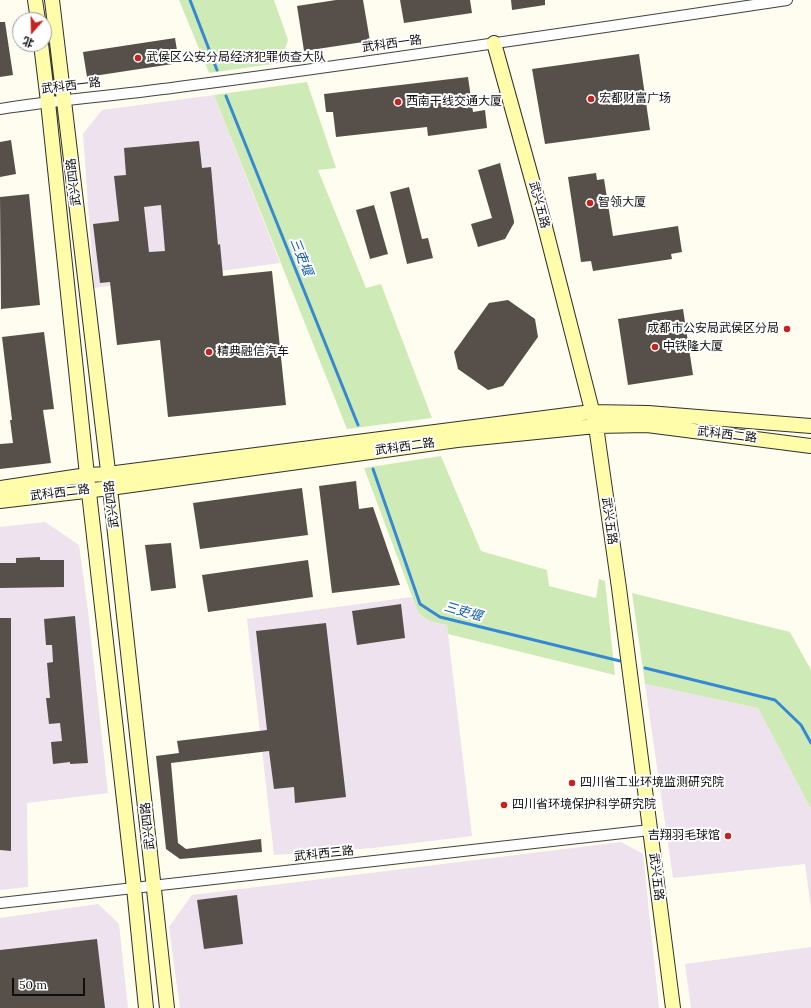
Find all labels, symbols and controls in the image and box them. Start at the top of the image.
north arrow [12,12,52,52]
street label: 武科西一路 [361,33,423,55]
text: 北 [21,34,36,51]
place label: 武侯区公安分局经济犯罪侦查大队 [146,51,326,65]
marker: 武侯区公安分局经济犯罪侦查大队 [133,53,143,63]
street label: 武科西一路 [40,75,102,97]
place label: 宏都财富广场 [599,92,671,106]
marker: 宏都财富广场 [586,94,596,104]
place label: 西南干线交通大厦 [406,95,502,109]
marker: 西南干线交通大厦 [393,97,403,107]
street label: 武兴四路 [64,157,84,207]
street label: 武兴五路 [526,180,552,230]
place label: 智领大厦 [598,196,646,210]
marker: 智领大厦 [585,198,595,208]
water label: 三吏堰 [286,236,316,278]
place label: 成都市公安局武侯区分局 [647,322,779,336]
marker: 成都市公安局武侯区分局 [782,324,792,334]
place label: 中铁隆大厦 [663,340,723,354]
marker: 中铁隆大厦 [650,342,660,352]
place label: 精典融信汽车 [217,345,289,359]
marker: 精典融信汽车 [204,347,214,357]
street label: 武科西二路 [696,424,758,446]
street label: 武科西二路 [374,436,436,458]
street label: 武兴四路 [102,479,122,529]
street label: 武科西二路 [29,482,91,504]
street label: 武兴五路 [599,496,619,546]
water label: 三吏堰 [442,599,484,625]
place label: 四川省工业环境监测研究院 [580,776,724,790]
marker: 四川省工业环境监测研究院 [567,778,577,788]
place label: 四川省环境保护科学研究院 [512,798,656,812]
marker: 四川省环境保护科学研究院 [499,800,509,810]
street label: 武兴四路 [138,801,158,851]
place label: 吉翔羽毛球馆 [648,829,720,843]
marker: 吉翔羽毛球馆 [723,831,733,841]
street label: 武科西三路 [293,844,355,864]
street label: 武兴五路 [646,852,666,902]
scale bar [14,970,87,996]
text: 50 m [19,977,47,992]

